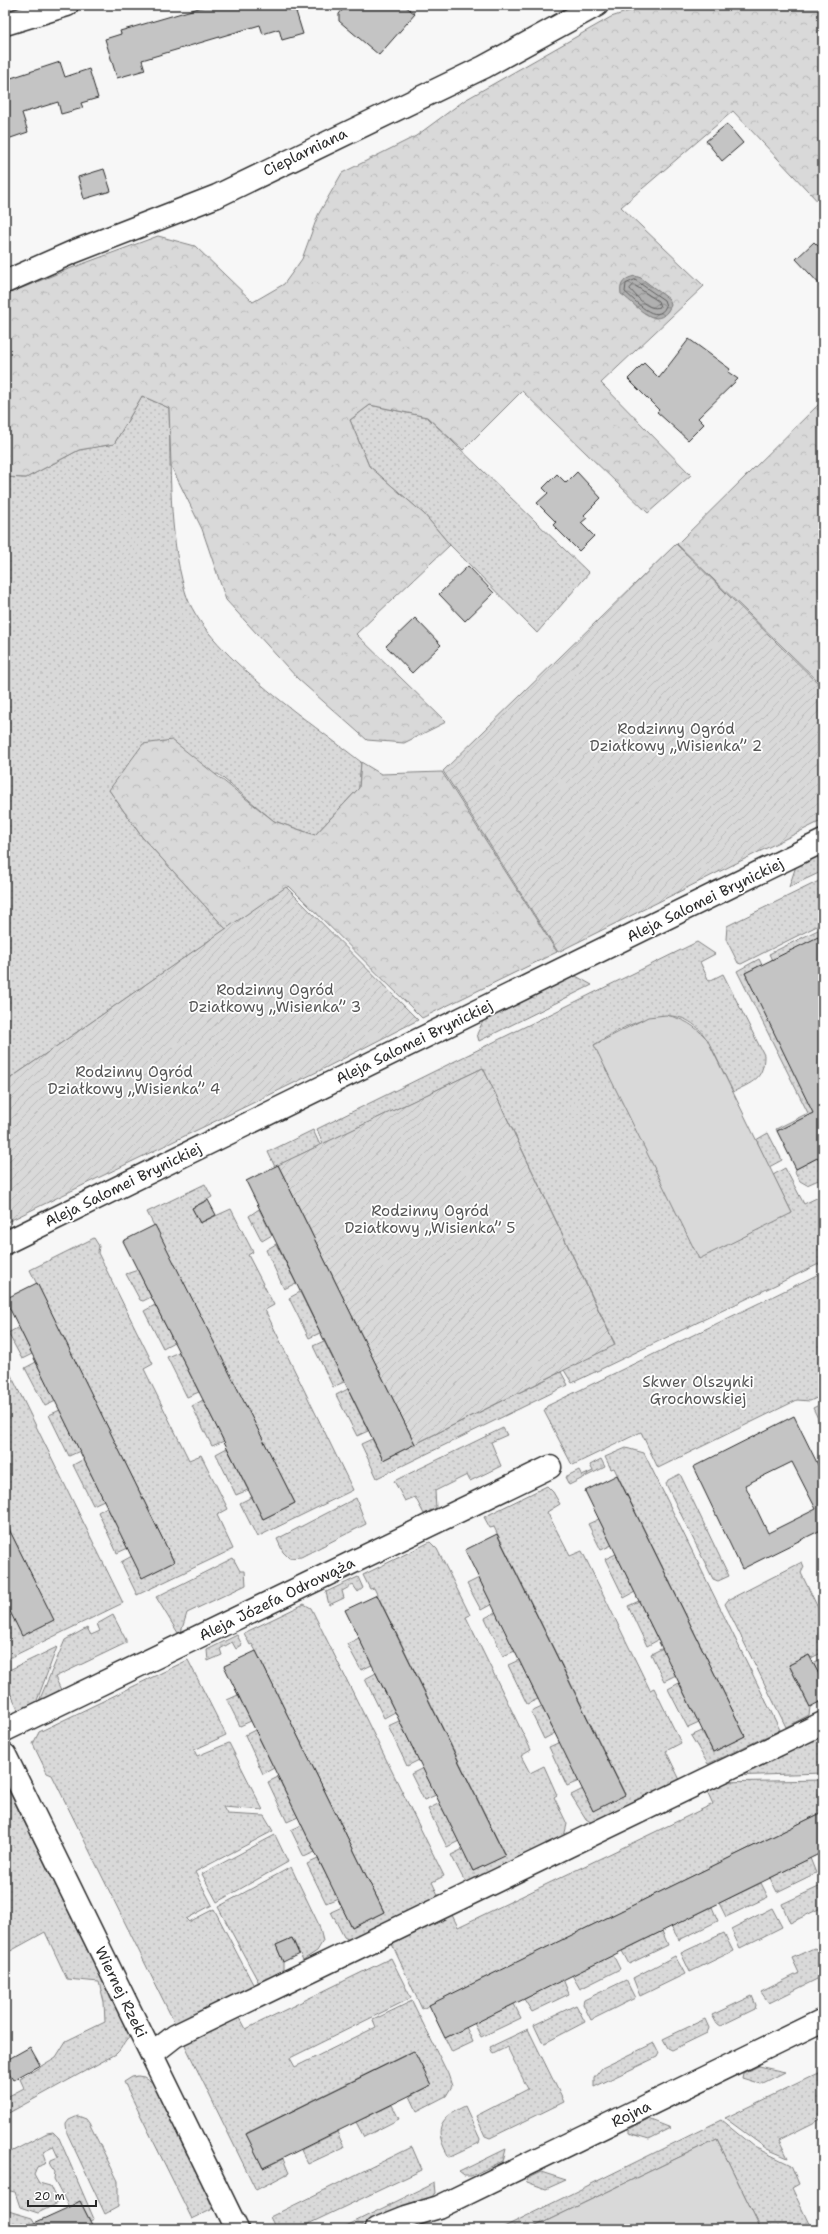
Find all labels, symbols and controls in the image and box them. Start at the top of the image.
street label: Cieplarniana [260,123,351,181]
park label: Rodzinny Ogród Działkowy „Wisienka” 2 [590,719,762,756]
street label: Aleja Salomei Brynickiej [623,853,787,947]
park label: Rodzinny Ogród Działkowy „Wisienka” 3 [189,980,361,1017]
street label: Aleja Salomei Brynickiej [332,995,496,1089]
park label: Rodzinny Ogród Działkowy „Wisienka” 4 [48,1062,220,1099]
street label: Aleja Salomei Brynickiej [41,1138,205,1232]
park label: Rodzinny Ogród Działkowy „Wisienka” 5 [344,1201,516,1238]
park label: Skwer Olszynki Grochowskiej [642,1372,754,1409]
street label: Aleja Józefa Odrowąża [196,1552,359,1645]
street label: Wiernej Rzeki [90,1943,152,2041]
street label: Rojna [608,2096,655,2132]
scale bar [28,2182,96,2208]
text: 20 m [34,2188,65,2204]

